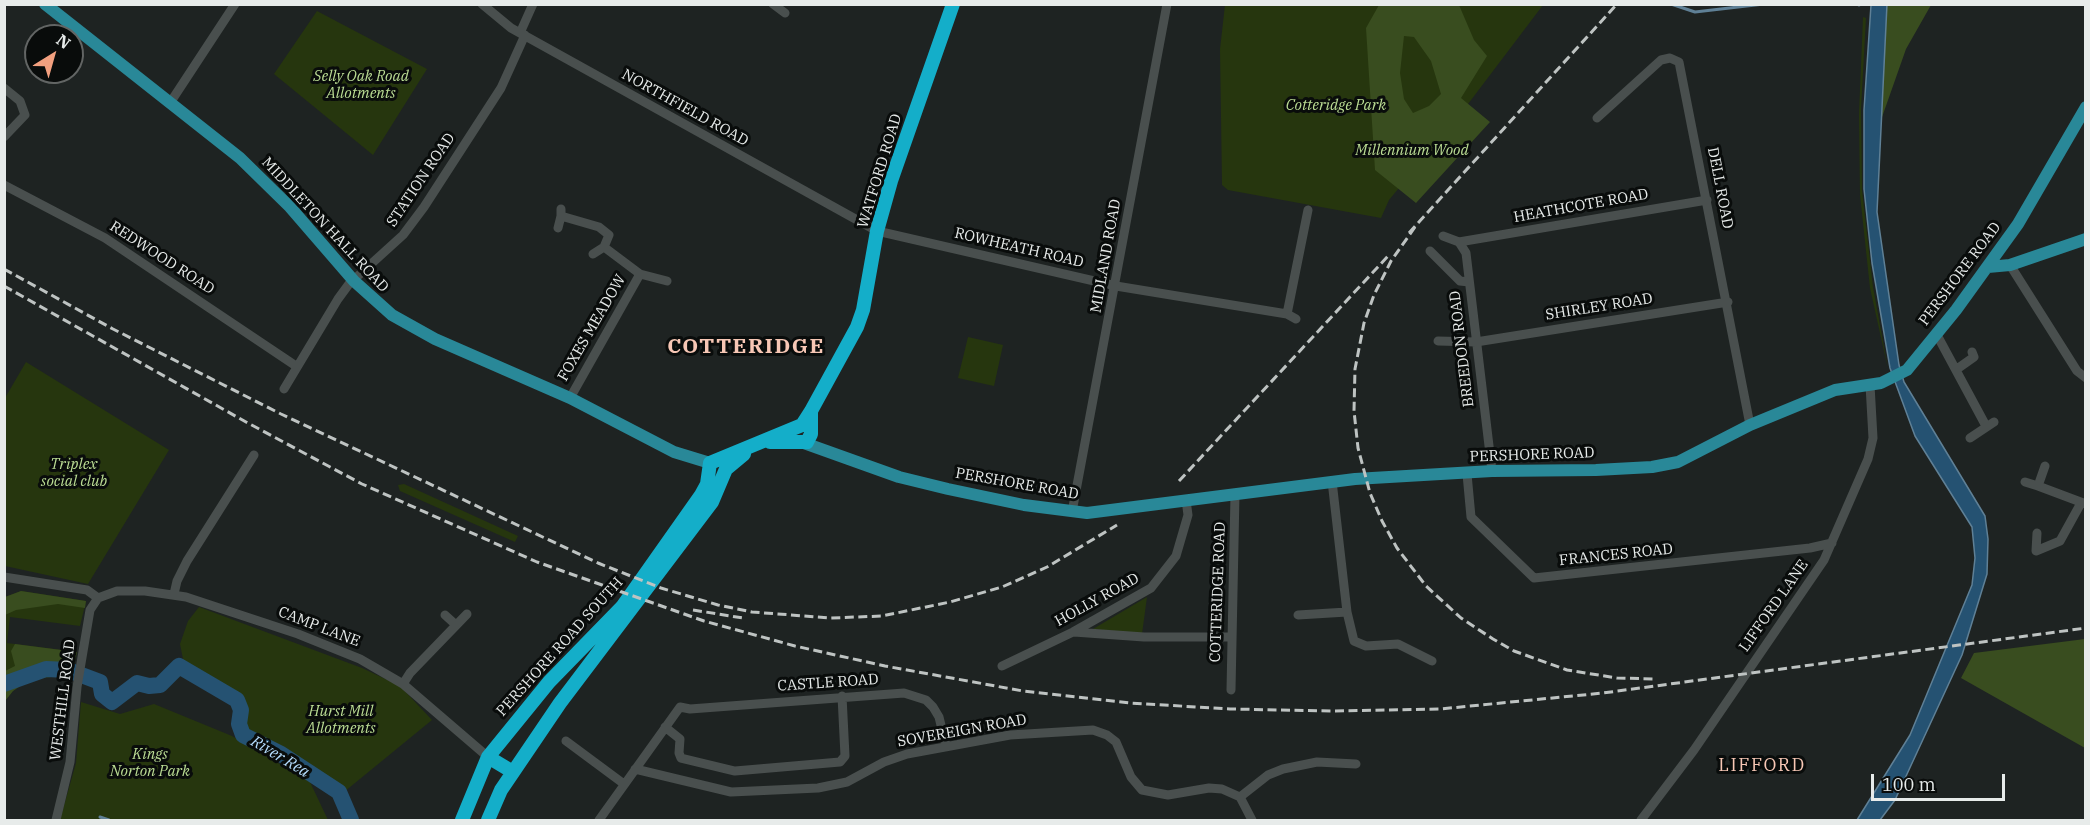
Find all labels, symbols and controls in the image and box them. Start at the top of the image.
north arrow [24,24,84,84]
text: N [53,29,75,53]
street label: NORTHFIELD ROAD [619,66,751,150]
park label: Selly Oak Road Allotments [313,68,409,103]
park label: Cotteridge Park [1286,97,1386,115]
street label: WATFORD ROAD [854,112,906,230]
street label: STATION ROAD [383,130,459,230]
park label: Millennium Wood [1355,142,1469,160]
street label: DELL ROAD [1703,146,1737,230]
street label: MIDDLETON HALL ROAD [258,154,392,296]
street label: HEATHCOTE ROAD [1512,185,1650,227]
street label: MIDLAND ROAD [1087,198,1125,314]
street label: REDWOOD ROAD [106,217,218,299]
street label: PERSHORE ROAD [1915,219,2005,329]
street label: ROWHEATH ROAD [953,224,1085,272]
street label: FOXES MEADOW [554,271,630,385]
street label: BREEDON ROAD [1446,290,1478,408]
street label: SHIRLEY ROAD [1544,290,1654,324]
district label: COTTERIDGE [667,334,825,360]
street label: PERSHORE ROAD [1469,444,1595,466]
park label: Triplex social club [41,456,107,491]
street label: PERSHORE ROAD [954,464,1080,504]
street label: COTTERIDGE ROAD [1207,521,1229,663]
street label: FRANCES ROAD [1558,540,1674,570]
street label: LIFFORD LANE [1736,557,1812,655]
street label: HOLLY ROAD [1052,569,1142,631]
street label: PERSHORE ROAD SOUTH [493,574,627,720]
street label: CAMP LANE [275,603,363,651]
street label: WESTHILL ROAD [47,638,79,762]
street label: CASTLE ROAD [777,670,879,696]
park label: Hurst Mill Allotments [306,703,376,738]
street label: SOVEREIGN ROAD [896,711,1028,751]
water label: River Rea [247,732,313,782]
park label: Kings Norton Park [110,746,190,781]
district label: LIFFORD [1718,755,1806,777]
scale bar [1874,762,2008,800]
text: 100 m [1882,773,1936,796]

